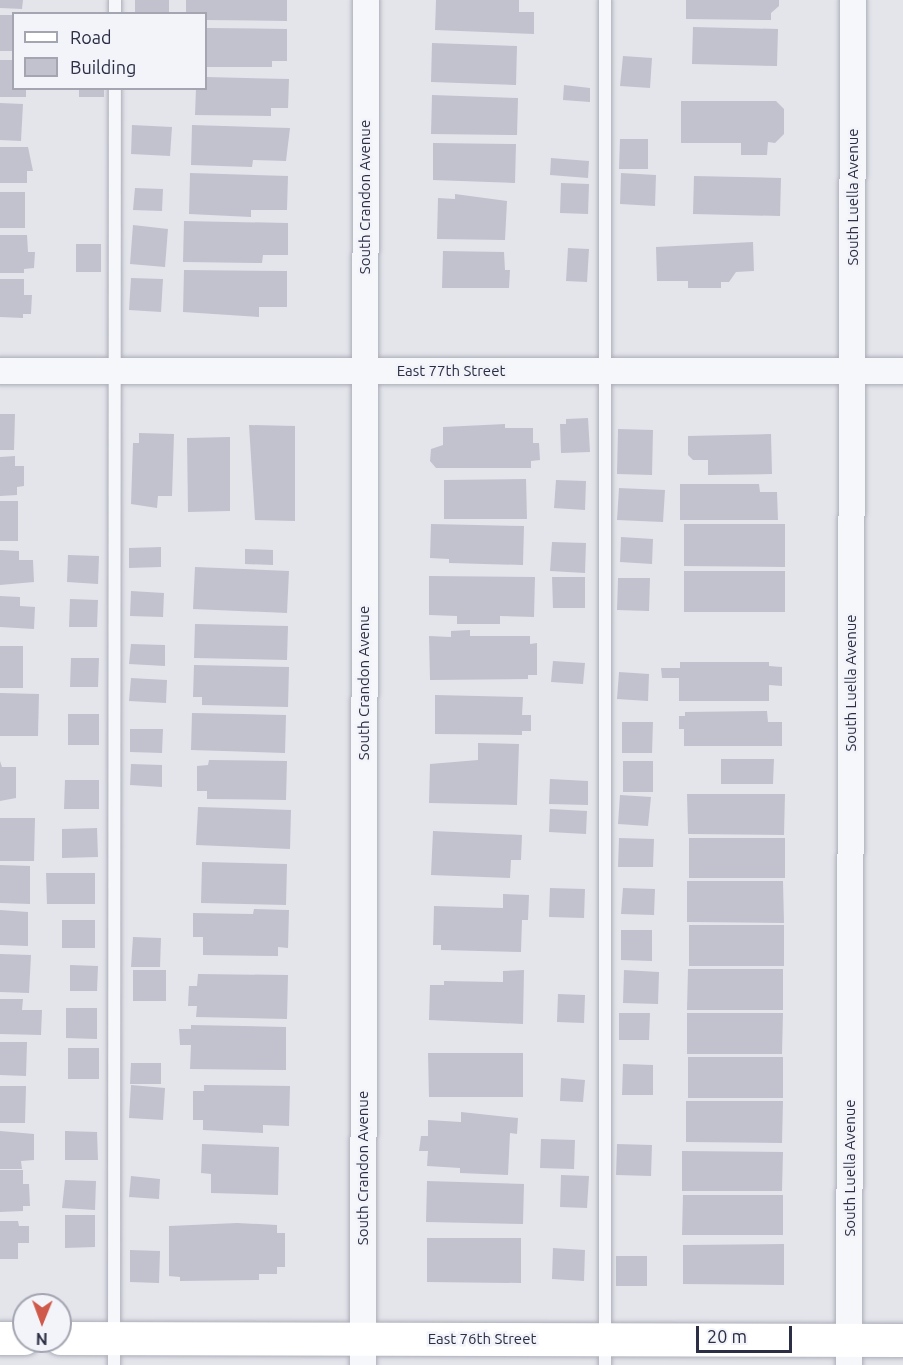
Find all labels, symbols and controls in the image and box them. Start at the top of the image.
legend [12,12,207,90]
text: Road [70,27,112,47]
text: Building [70,57,136,77]
street label: South Crandon Avenue [356,120,374,274]
street label: South Luella Avenue [844,128,862,266]
street label: East 77th Street [397,362,505,380]
street label: South Crandon Avenue [355,606,373,760]
street label: South Luella Avenue [842,614,860,752]
street label: South Crandon Avenue [354,1091,372,1245]
street label: South Luella Avenue [841,1099,859,1237]
north arrow [12,1293,72,1353]
scale bar [699,1314,795,1352]
text: 20 m [707,1326,747,1346]
text: N [36,1330,48,1348]
street label: East 76th Street [428,1330,536,1348]

